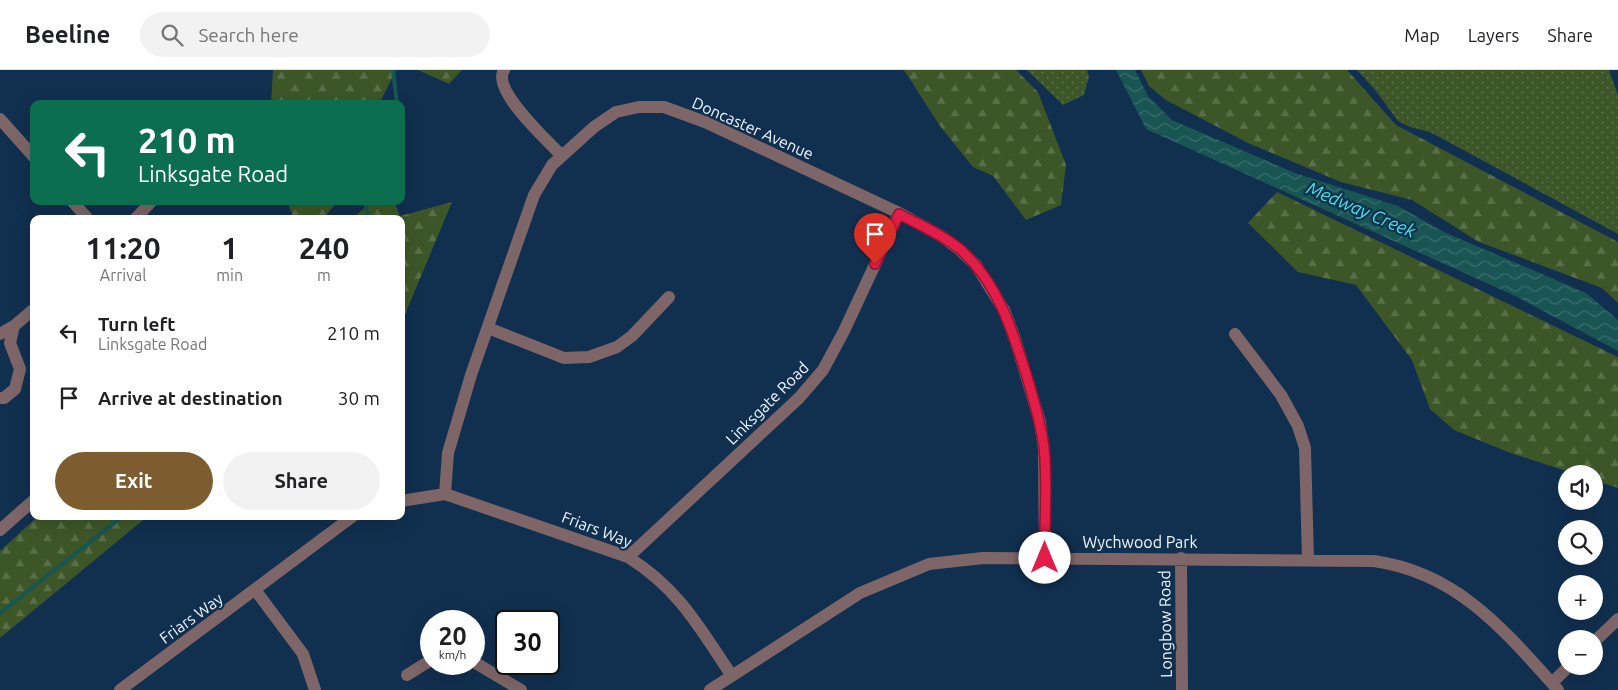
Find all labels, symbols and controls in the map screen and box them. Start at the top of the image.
search box [140,12,490,57]
text: Beeline [25,21,110,48]
icon: search [158,21,186,49]
text: Search here [198,24,299,46]
text: Map [1404,25,1440,45]
text: Layers [1468,25,1519,45]
text: Share [1547,25,1593,45]
street label: Doncaster Avenue [689,93,817,163]
icon: left [55,120,120,185]
text: 210 m [138,120,236,160]
text: Linksgate Road [138,161,288,186]
water label: Medway Creek [1304,177,1419,241]
pin [854,213,896,264]
icon: arrive [861,220,889,248]
text: 11:20 [86,231,161,265]
text: 1 [221,231,238,265]
text: 240 [299,231,349,265]
text: Arrival [100,266,146,284]
text: min [216,266,243,284]
text: m [317,266,331,284]
text: Turn left [98,313,176,335]
icon: left [55,319,83,347]
text: 210 m [327,322,380,344]
text: Linksgate Road [98,335,207,353]
street label: Linksgate Road [722,358,812,448]
icon: arrive [55,384,83,412]
text: Arrive at destination [98,387,283,409]
text: 30 m [338,387,380,409]
button: Exit [55,452,213,510]
button: Share [223,452,380,510]
map controls [1558,465,1603,675]
button: sound [1558,465,1603,510]
street label: Friars Way [560,507,635,551]
button: search [1558,520,1603,565]
position arrow [1018,531,1070,583]
street label: Wychwood Park [1083,533,1197,551]
street label: Longbow Road [1155,570,1175,678]
button: + [1558,575,1603,620]
street label: Friars Way [156,589,226,647]
speed limit sign: 30 [495,610,560,675]
text: 20 [438,622,467,650]
button: − [1558,630,1603,675]
text: km/h [439,648,466,661]

